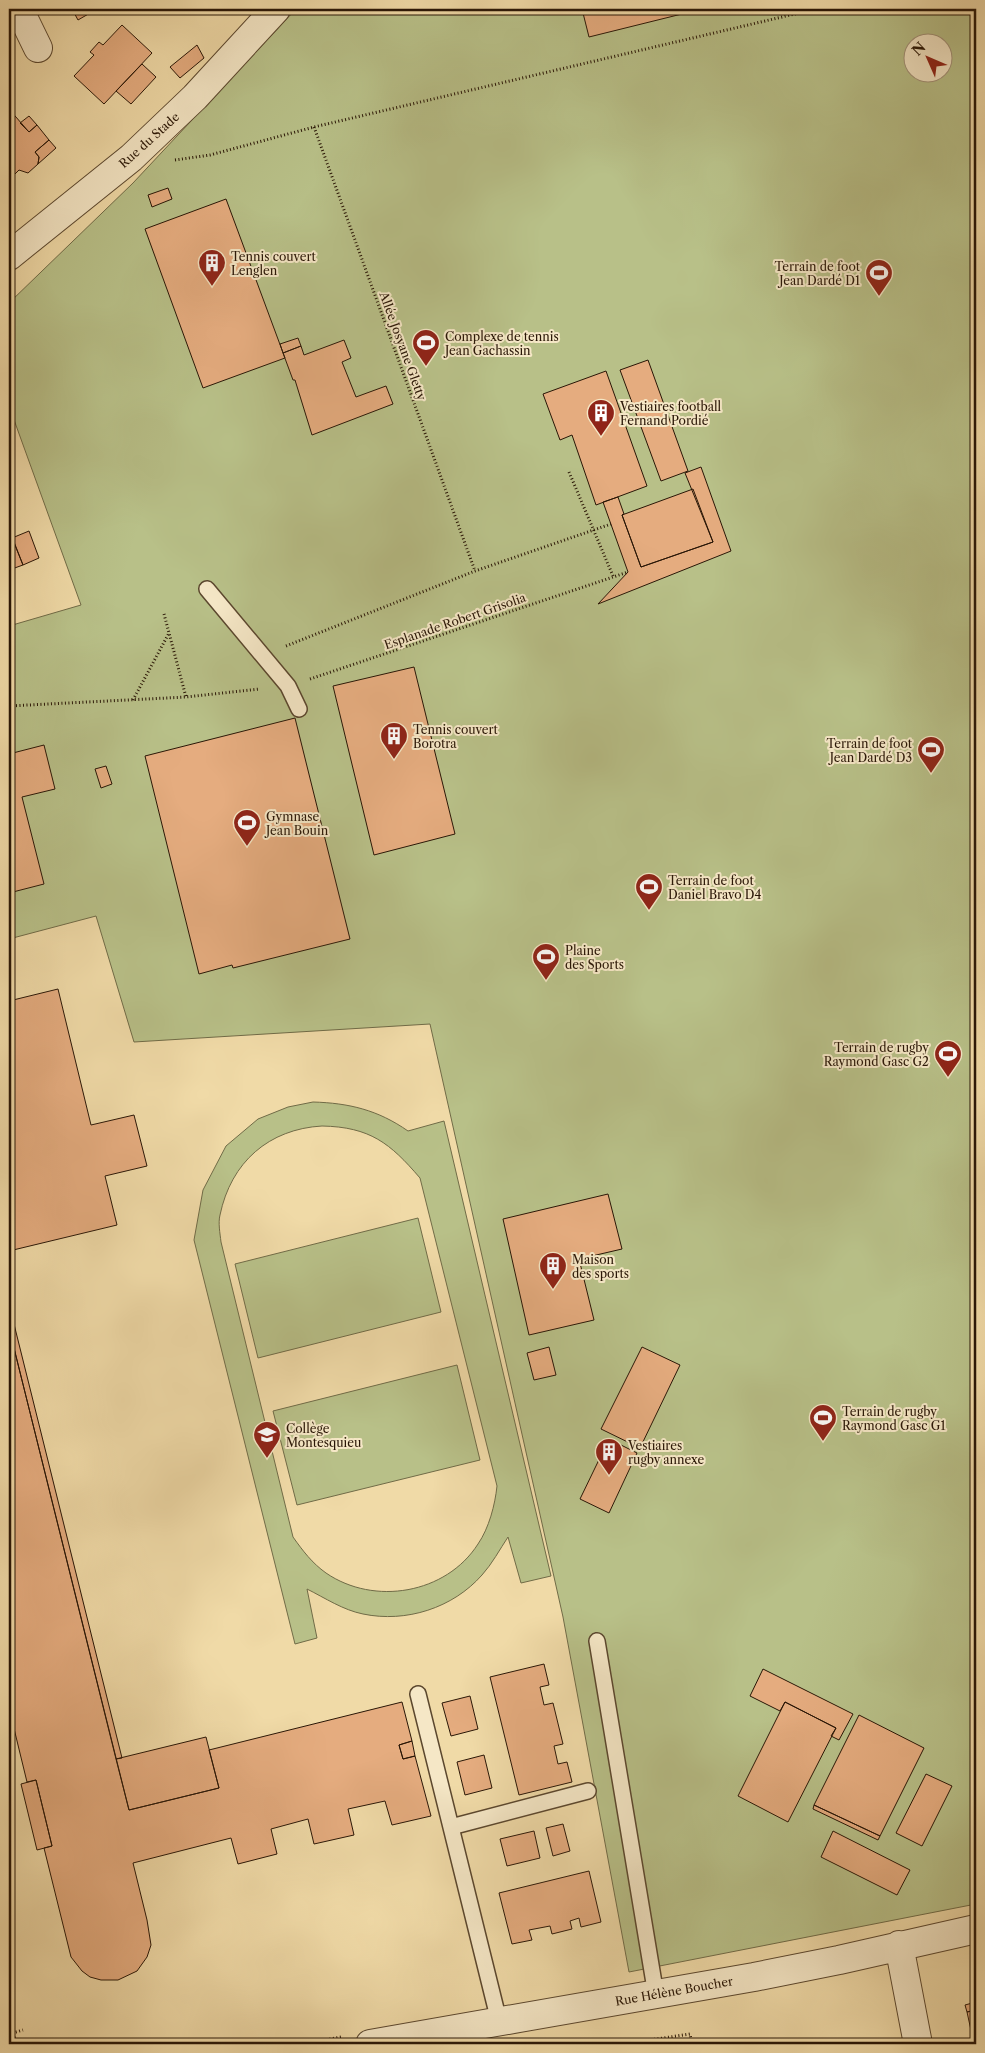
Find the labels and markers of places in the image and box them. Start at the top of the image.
building icon: Tennis couvert Lenglen [197,248,227,287]
place label: Tennis couvert Lenglen [231,249,317,278]
sports icon: Terrain de foot Jean Dardé D1 [864,258,894,297]
place label: Terrain de foot Jean Dardé D1 [774,259,861,288]
sports icon: Complexe de tennis Jean Gachassin [411,328,441,367]
place label: Complexe de tennis Jean Gachassin [443,329,559,358]
building icon: Vestiaires football Fernand Pordié [586,398,616,437]
place label: Vestiaires football Fernand Pordié [619,399,722,428]
building icon: Tennis couvert Borotra [379,721,409,760]
place label: Tennis couvert Borotra [413,722,499,751]
sports icon: Terrain de foot Jean Dardé D3 [916,735,946,774]
place label: Terrain de foot Jean Dardé D3 [826,736,913,765]
sports icon: Gymnase Jean Bouin [232,808,262,847]
place label: Gymnase Jean Bouin [264,809,329,838]
sports icon: Terrain de foot Daniel Bravo D4 [634,872,664,911]
place label: Terrain de foot Daniel Bravo D4 [668,873,761,902]
sports icon: Plaine des Sports [531,942,561,981]
place label: Plaine des Sports [565,943,624,972]
sports icon: Terrain de rugby Raymond Gasc G2 [933,1039,963,1078]
place label: Terrain de rugby Raymond Gasc G2 [824,1040,929,1069]
building icon: Maison des sports [538,1251,568,1290]
place label: Maison des sports [572,1252,629,1281]
sports icon: Terrain de rugby Raymond Gasc G1 [808,1403,838,1442]
place label: Terrain de rugby Raymond Gasc G1 [842,1404,945,1433]
school or university icon: Collège Montesquieu [252,1420,282,1459]
place label: Collège Montesquieu [286,1421,362,1450]
building icon: Vestiaires rugby annexe [594,1437,624,1476]
place label: Vestiaires rugby annexe [627,1438,705,1467]

